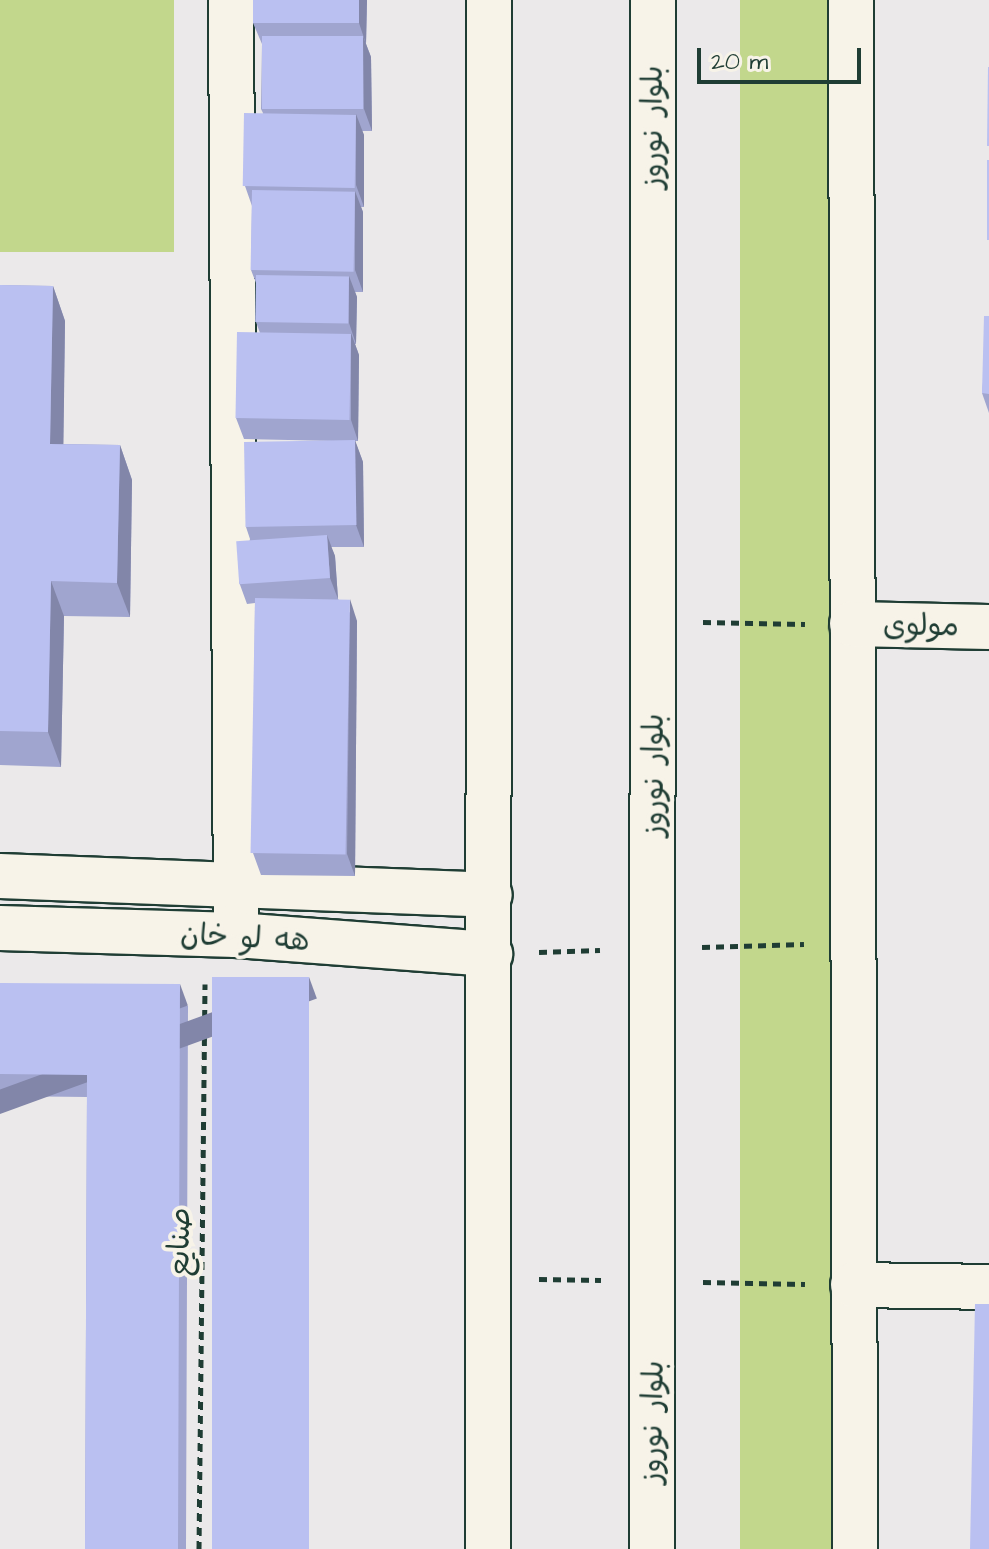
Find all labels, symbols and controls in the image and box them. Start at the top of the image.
scale bar [701,32,865,82]
text: 20 m [711,45,768,79]
street label: بلوار نوروز [635,65,671,189]
street label: مولوی [883,607,959,645]
street label: بلوار نوروز [636,713,672,837]
street label: هه لو خان [179,917,311,959]
street label: صنایع [161,1207,199,1277]
street label: بلوار نوروز [634,1360,672,1484]

